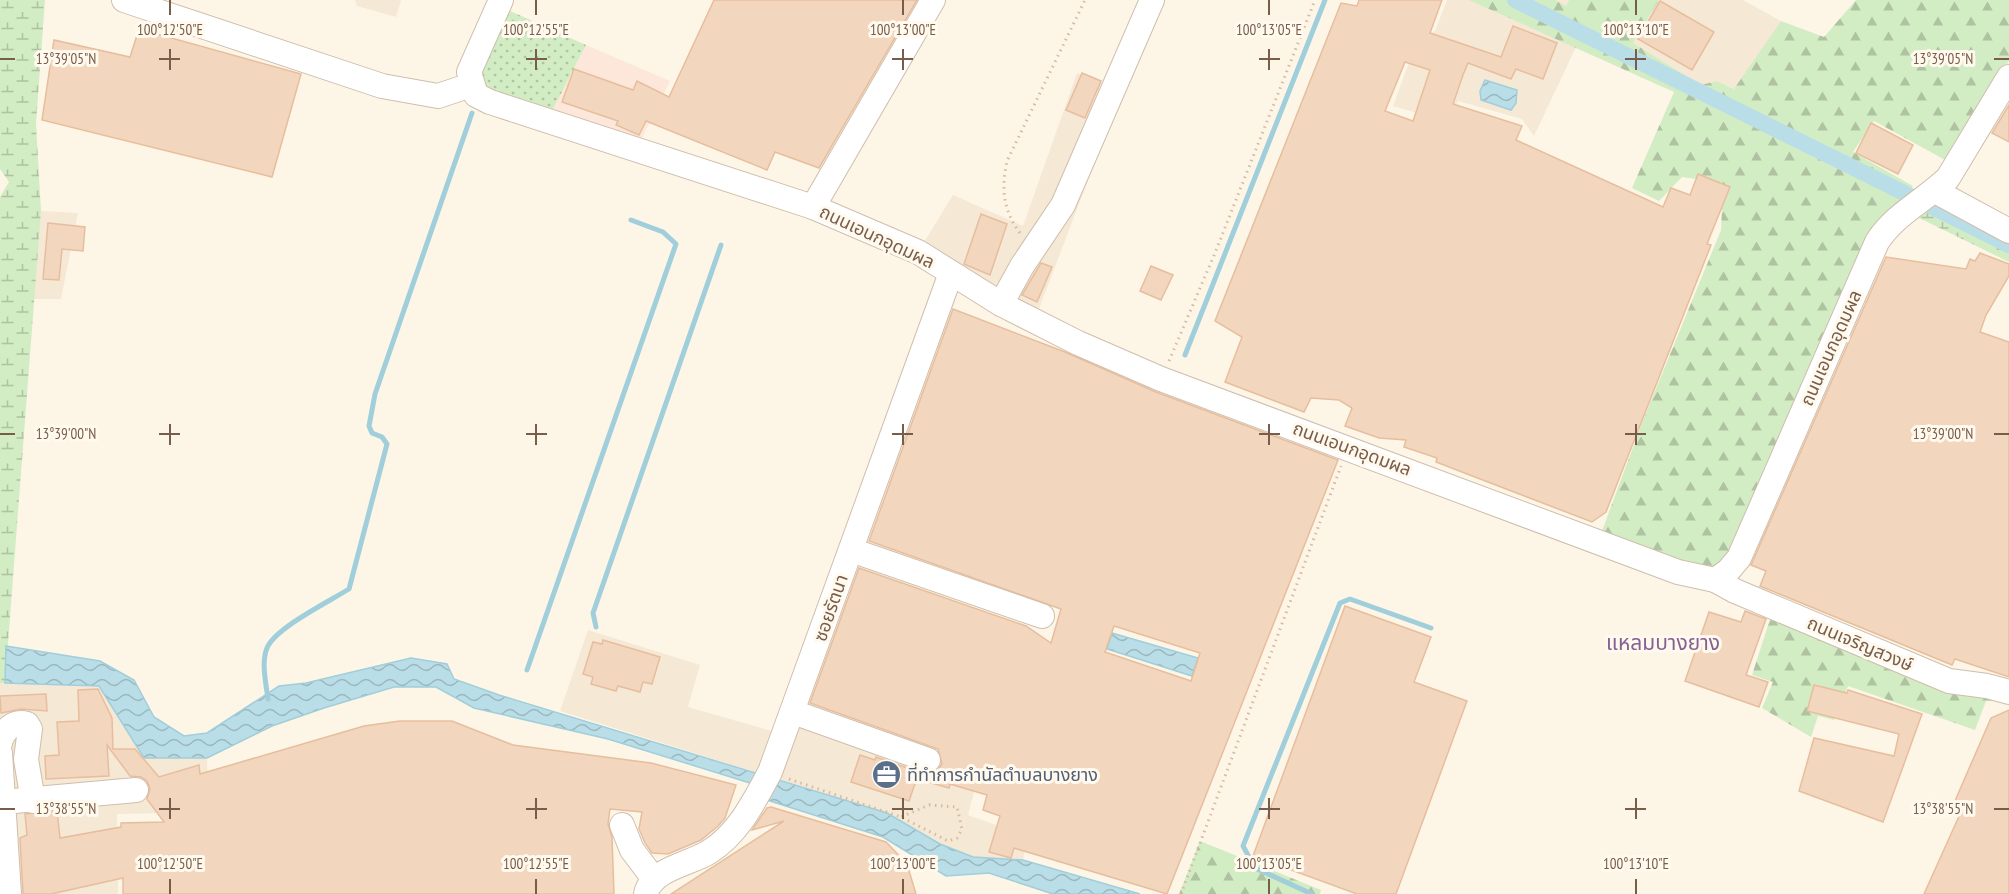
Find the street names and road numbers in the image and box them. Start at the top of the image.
street label: ถนนเอนกอุดมผล [816,200,939,273]
street label: ถนนเอนกอุดมผล [1795,286,1866,409]
street label: ถนนเอนกอุดมผล [1290,416,1415,481]
street label: ซอยรัตนา [808,571,853,644]
street label: ถนนเจริญสวงษ์ [1804,611,1917,676]

